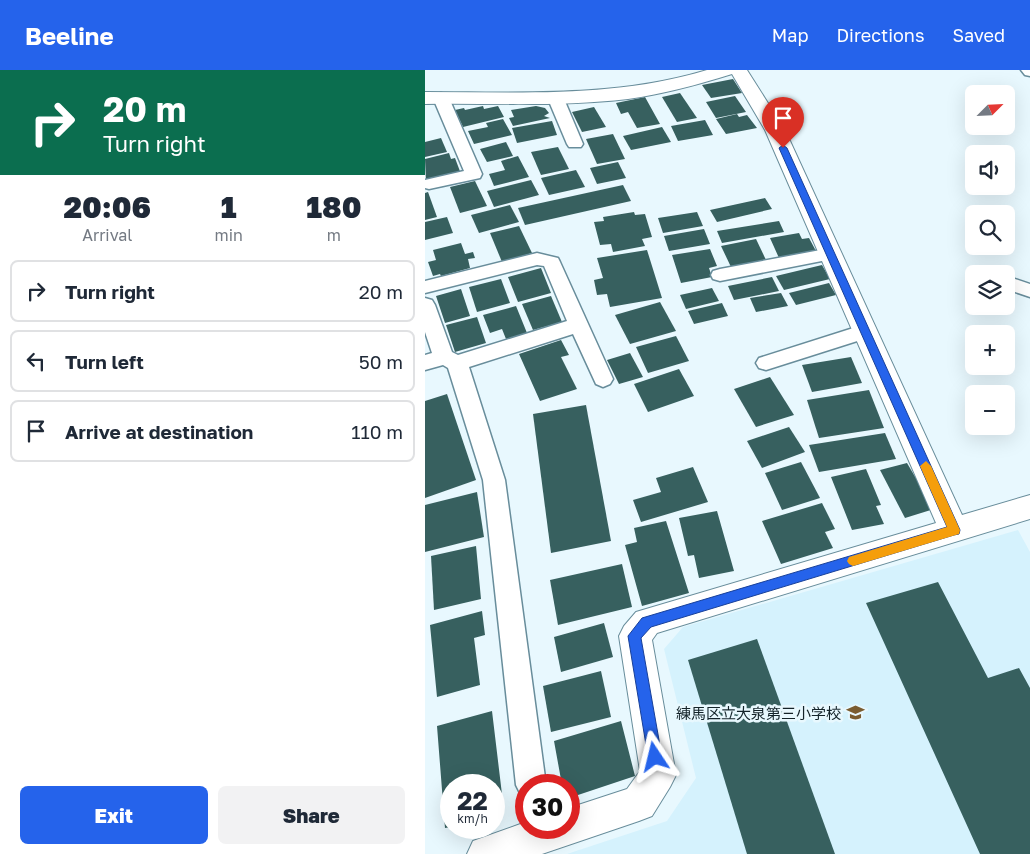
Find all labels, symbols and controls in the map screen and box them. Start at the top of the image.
text: Beeline [25,21,114,50]
text: Map [772,24,808,46]
text: Directions [836,24,924,46]
text: Saved [952,24,1005,46]
north arrow [965,85,1015,135]
map controls [965,85,1015,435]
text: 20 m [103,88,186,130]
icon: right [20,90,85,155]
pin [762,97,804,148]
icon: arrive [769,104,797,132]
text: Turn right [103,130,206,157]
button: sound [965,145,1015,195]
text: 20:06 [63,189,151,225]
text: 1 [221,189,237,225]
text: 180 [306,189,362,225]
button: search [965,205,1015,255]
text: Arrival [82,225,132,245]
text: min [214,225,243,245]
text: m [327,225,341,245]
button: layers [965,265,1015,315]
icon: right [22,277,50,305]
text: Turn right [65,280,155,303]
text: 20 m [359,280,403,303]
button: + [965,325,1015,375]
icon: left [22,347,50,375]
text: Turn left [65,350,144,373]
text: 50 m [359,350,403,373]
button: − [965,385,1015,435]
icon: arrive [22,417,50,445]
text: Arrive at destination [65,420,253,443]
text: 110 m [351,420,403,443]
school or university icon: 練馬区立大泉第三小学校 [845,703,865,723]
place label: 練馬区立大泉第三小学校 [676,704,841,722]
position arrow [628,730,680,782]
speed limit sign: 30 [515,774,580,839]
text: 22 [457,785,488,816]
button: Exit [20,786,208,844]
button: Share [218,786,405,844]
text: km/h [457,811,488,826]

